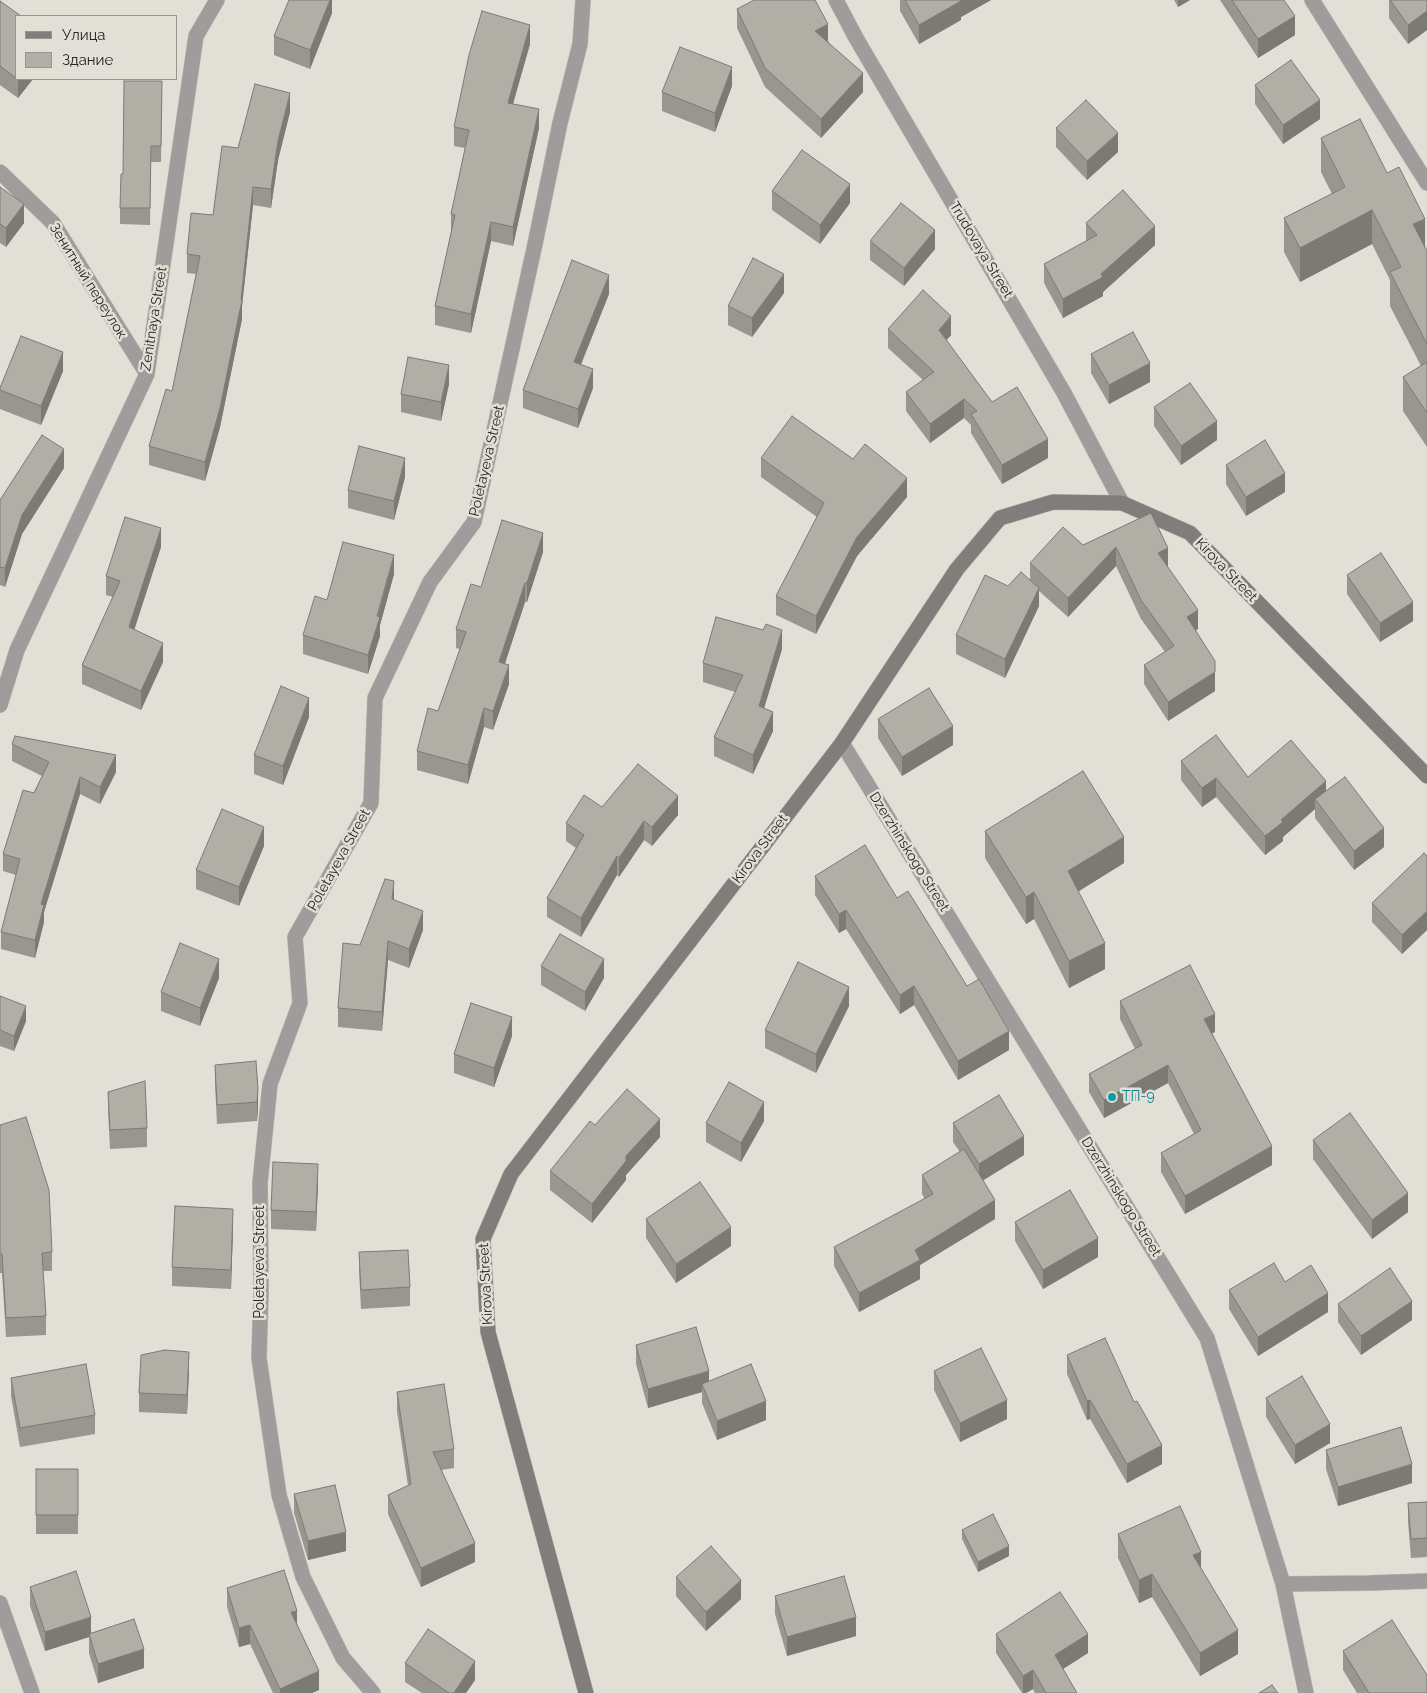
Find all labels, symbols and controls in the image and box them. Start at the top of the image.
legend [15,15,178,80]
text: Улица [62,26,106,44]
text: Здание [62,51,113,69]
street label: Trudovaya Street [946,199,1016,301]
street label: Зенитный переулок [46,220,130,342]
street label: Zenitnaya Street [137,265,171,373]
street label: Poletayeva Street [466,404,508,518]
street label: Kirova Street [1191,535,1261,605]
street label: Dzerzhinskogo Street [865,789,953,915]
street label: Poletayeva Street [304,806,374,914]
street label: Kirova Street [729,811,791,887]
place label: ТП-9 [1122,1089,1155,1105]
marker: ТП-9 [1106,1091,1118,1103]
street label: Dzerzhinskogo Street [1077,1134,1165,1260]
street label: Poletayeva Street [252,1205,268,1319]
street label: Kirova Street [475,1243,497,1325]

